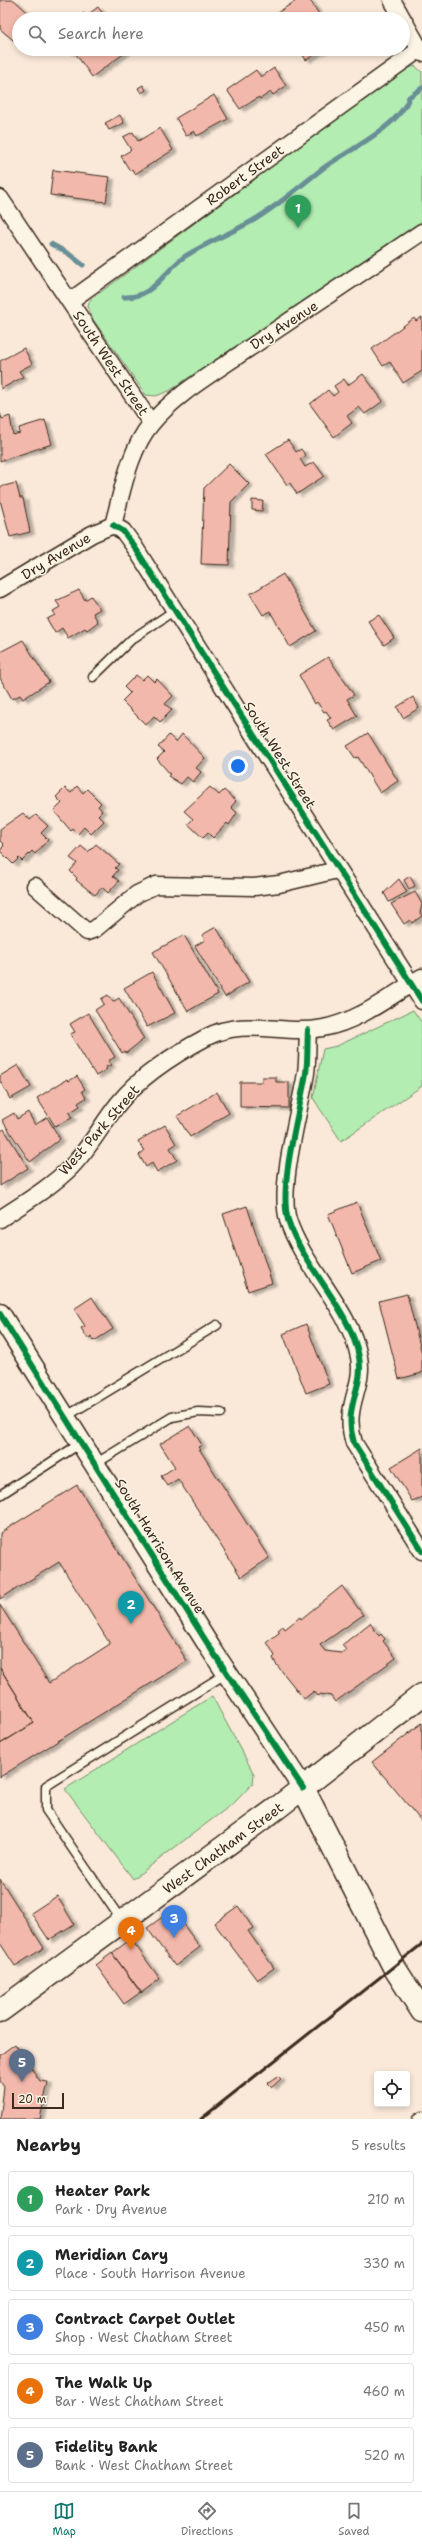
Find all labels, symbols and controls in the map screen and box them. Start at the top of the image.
search box [12,12,410,56]
icon: search [26,23,48,45]
text: Search here [58,24,144,44]
street label: Robert Street [203,141,287,209]
pin: 1 [285,195,311,228]
street label: Dry Avenue [247,296,321,354]
street label: South West Street [69,307,153,419]
street label: Dry Avenue [18,528,94,584]
street label: South West Street [240,698,320,812]
your location [228,756,248,776]
street label: West Park Street [55,1081,143,1179]
street label: South Harrison Avenue [111,1475,209,1617]
pin: 2 [118,1591,144,1624]
street label: West Chatham Street [159,1798,287,1898]
pin: 3 [161,1905,187,1938]
pin: 4 [118,1917,144,1950]
pin: 5 [9,2049,35,2082]
map controls [374,2071,410,2107]
button: locate [374,2071,410,2107]
scale bar [12,2091,64,2110]
text: 20 m [18,2092,46,2107]
text: Nearby [16,2134,81,2156]
text: 5 results [351,2137,406,2154]
text: Heater Park [55,2181,150,2201]
text: 1 [27,2191,33,2208]
text: 210 m [367,2191,405,2208]
text: Park · Dry Avenue [55,2201,167,2218]
text: Meridian Cary [55,2245,168,2265]
text: 2 [25,2255,35,2272]
text: 330 m [363,2255,405,2272]
text: Place · South Harrison Avenue [55,2265,246,2282]
text: Contract Carpet Outlet [55,2309,235,2329]
text: 3 [25,2319,35,2336]
text: 450 m [364,2319,405,2336]
text: Shop · West Chatham Street [55,2329,232,2346]
text: The Walk Up [55,2373,152,2393]
text: 4 [25,2383,35,2400]
text: 460 m [363,2383,405,2400]
text: Bar · West Chatham Street [55,2393,224,2410]
text: Fidelity Bank [55,2437,158,2457]
text: 5 [26,2447,34,2464]
text: 520 m [364,2447,405,2464]
text: Bank · West Chatham Street [55,2457,233,2474]
tab: Map [52,2500,76,2539]
tab: Directions [181,2500,233,2539]
tab: Saved [338,2500,370,2539]

